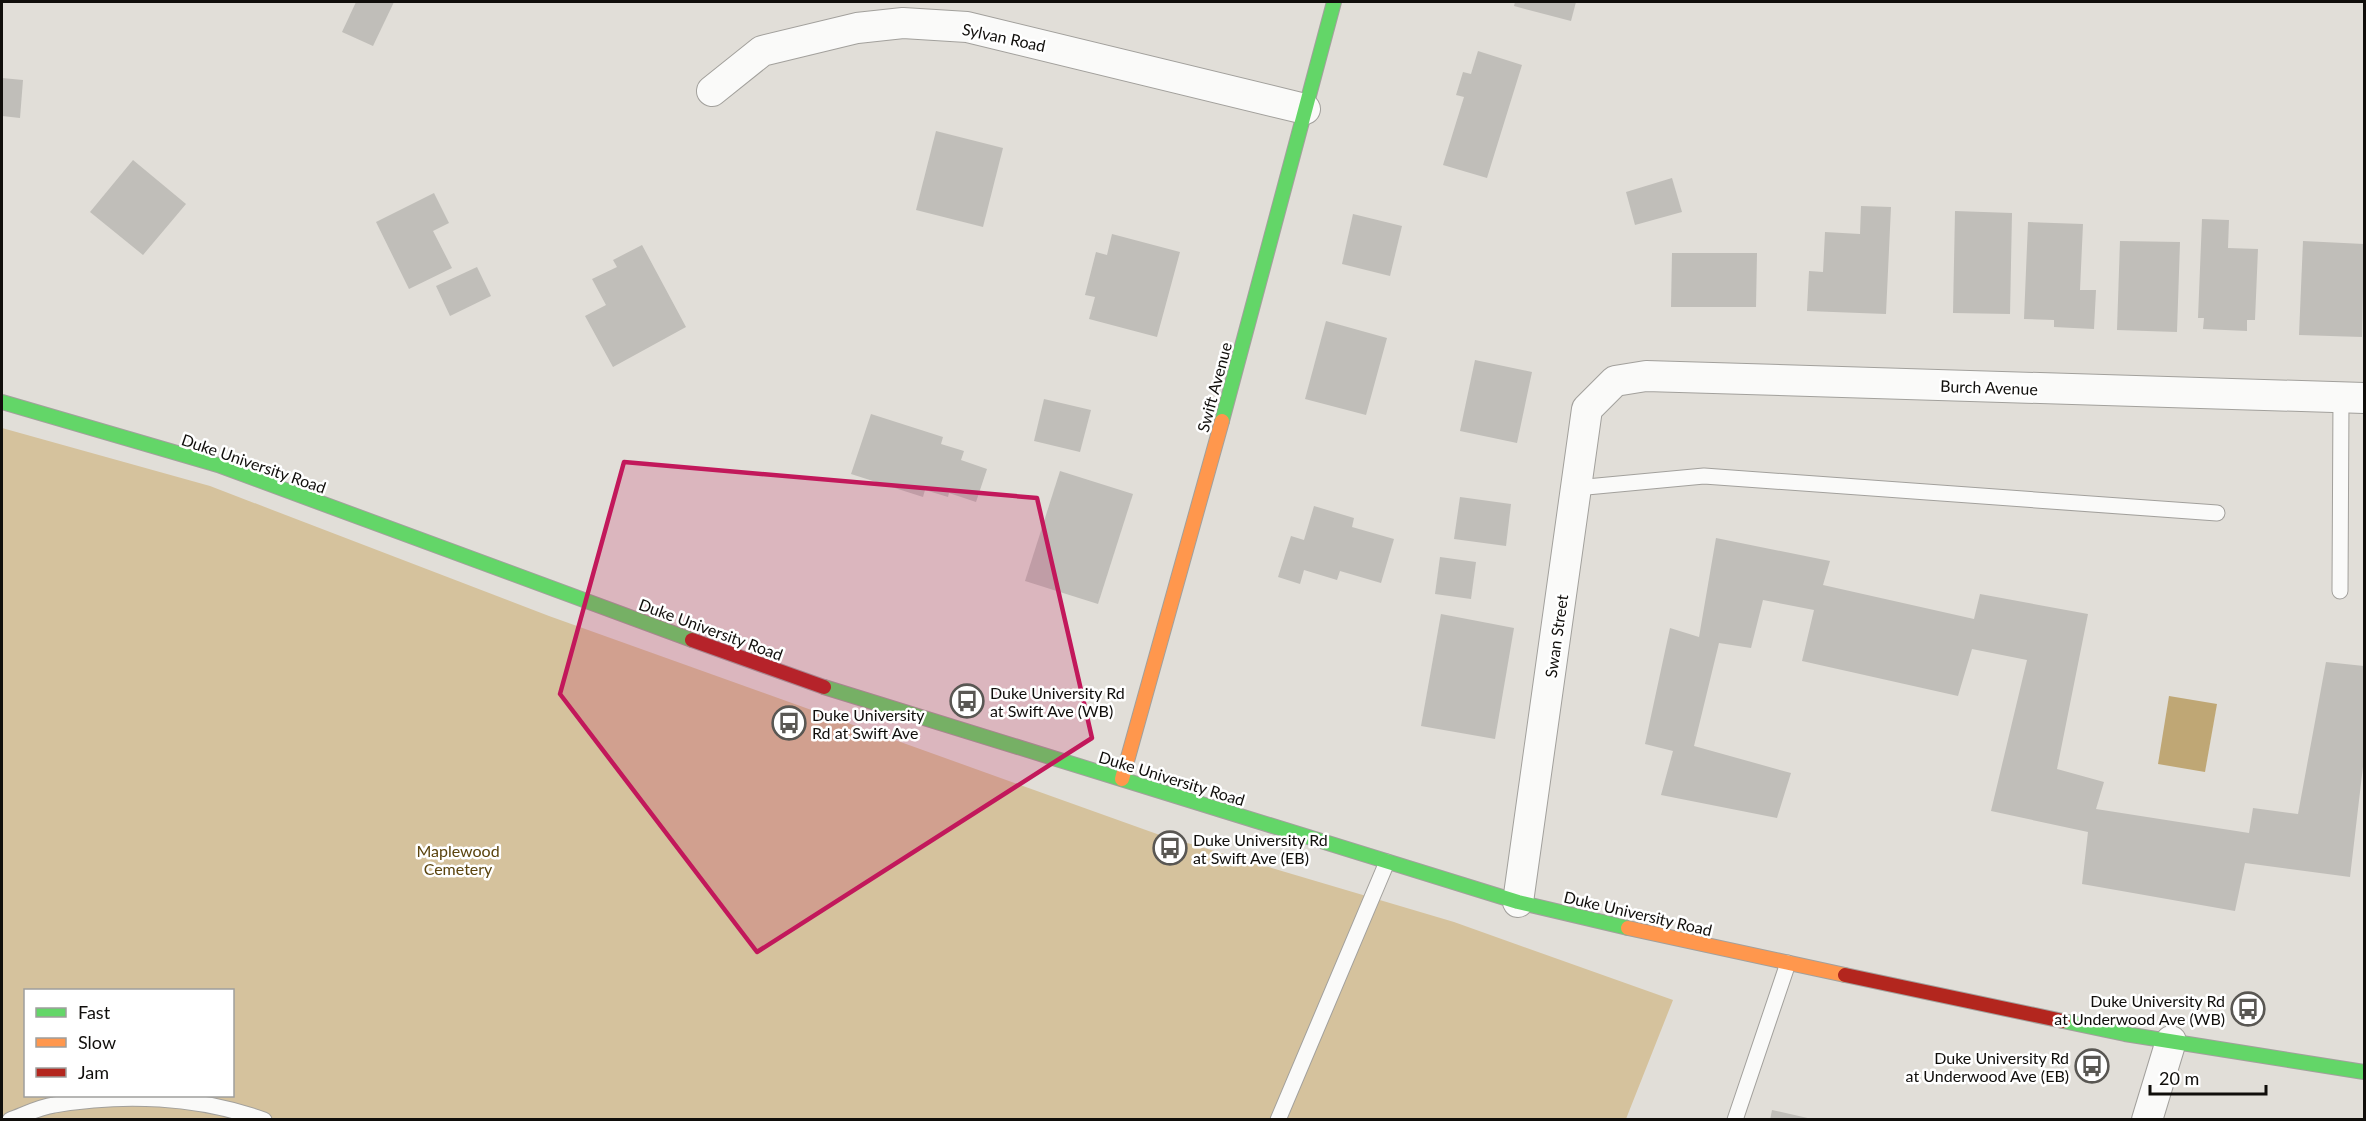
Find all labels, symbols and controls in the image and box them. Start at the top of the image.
street label: Sylvan Road [961,19,1047,55]
street label: Swift Avenue [1193,340,1235,434]
street label: Burch Avenue [1940,376,2038,398]
street label: Duke University Road [179,429,329,497]
street label: Swan Street [1541,593,1571,679]
street label: Duke University Road [636,594,786,664]
bus stop icon: Duke University Rd at Swift Ave (WB) [949,683,985,719]
place label: Duke University Rd at Swift Ave (WB) [990,683,1125,720]
bus stop icon: Duke University Rd at Swift Ave [771,705,807,741]
place label: Duke University Rd at Swift Ave [812,705,925,742]
street label: Duke University Road [1097,747,1247,809]
bus stop icon: Duke University Rd at Swift Ave (EB) [1152,830,1188,866]
place label: Duke University Rd at Swift Ave (EB) [1193,830,1328,867]
park label: Maplewood Cemetery [416,841,500,878]
street label: Duke University Road [1562,887,1714,939]
legend [24,989,234,1097]
place label: Duke University Rd at Underwood Ave (WB) [2054,991,2225,1028]
bus stop icon: Duke University Rd at Underwood Ave (WB) [2230,991,2266,1027]
text: Fast [78,1001,111,1023]
text: Slow [78,1031,116,1053]
place label: Duke University Rd at Underwood Ave (EB) [1906,1048,2069,1085]
bus stop icon: Duke University Rd at Underwood Ave (EB) [2074,1048,2110,1084]
scale bar [2150,1058,2266,1096]
text: Jam [78,1061,109,1083]
text: 20 m [2159,1067,2199,1089]

